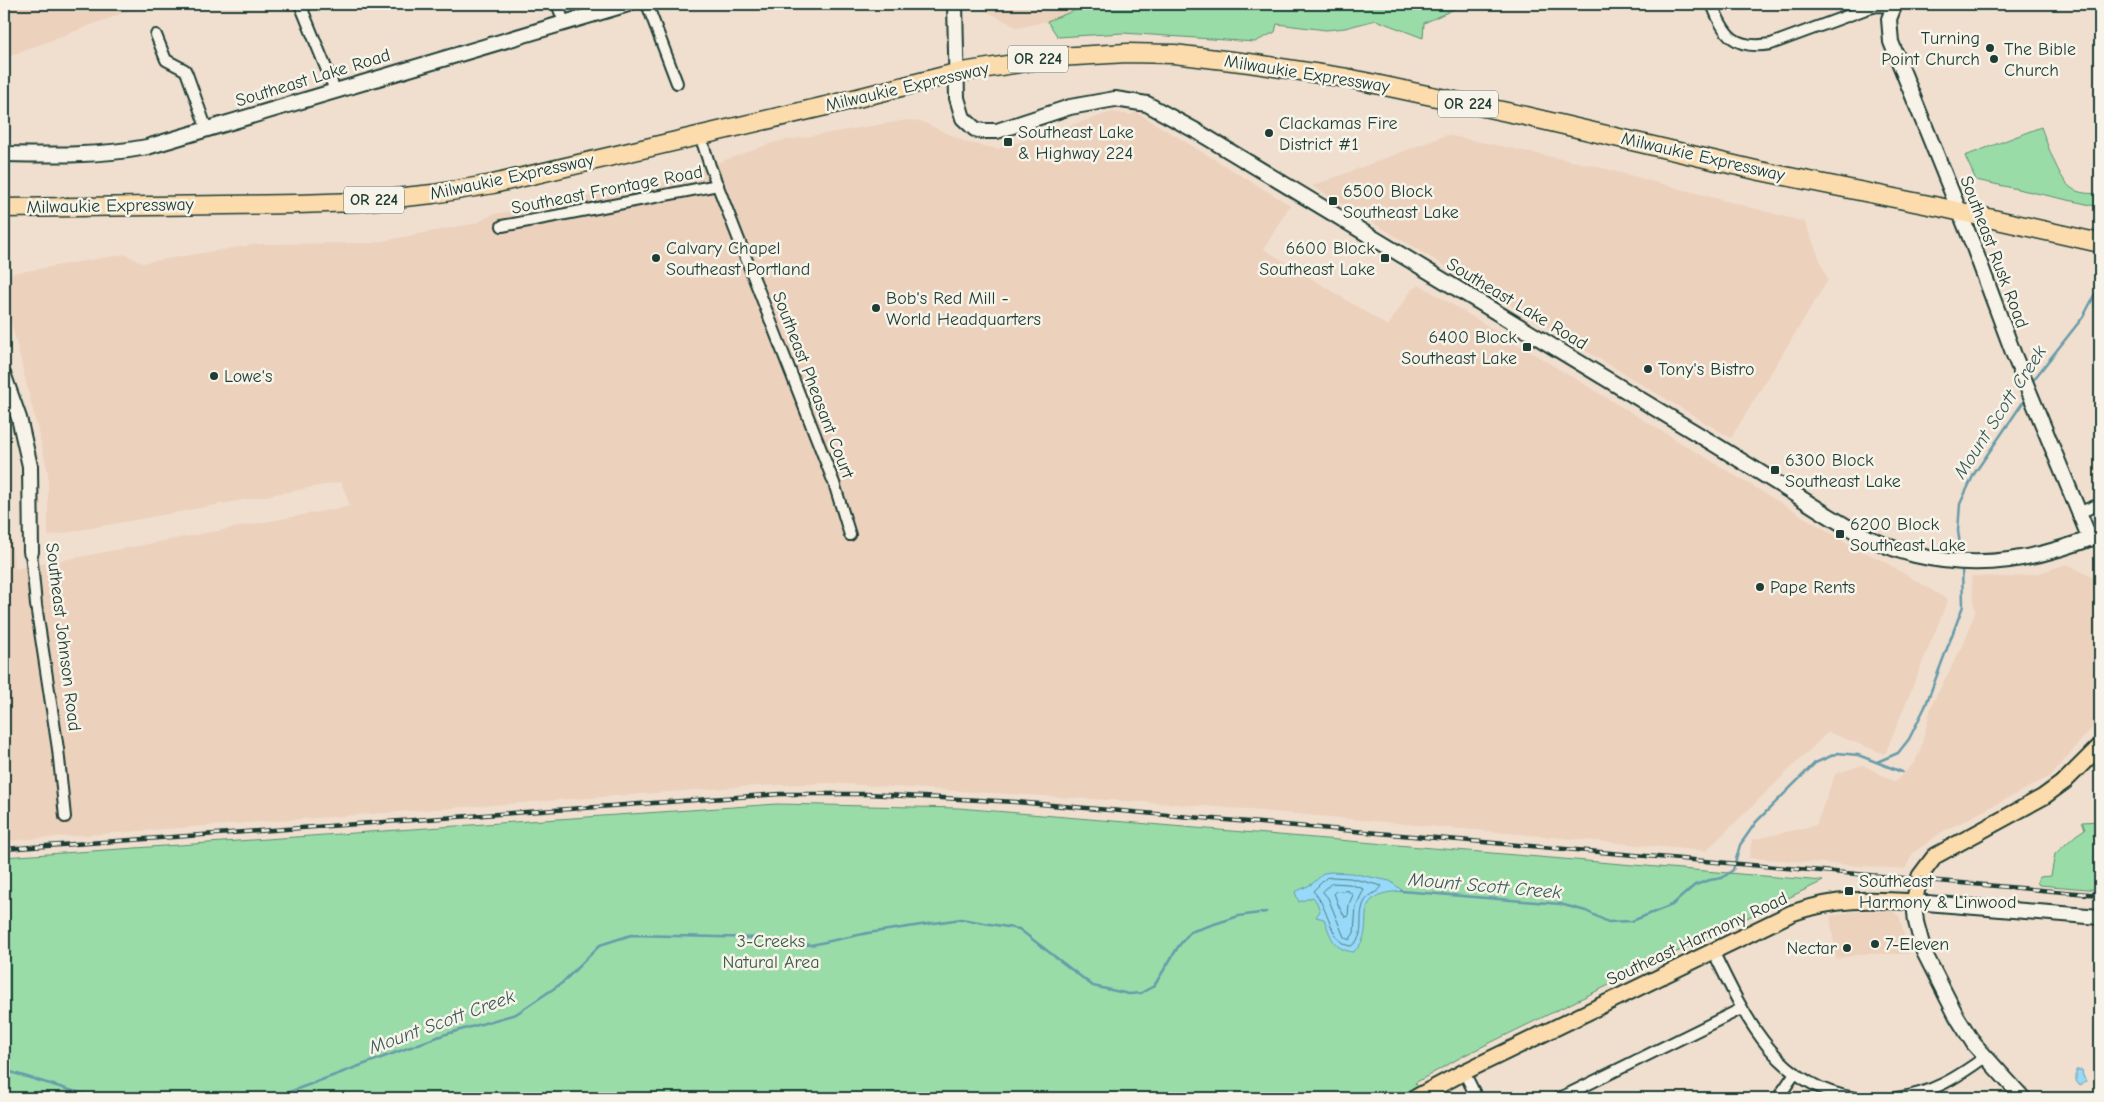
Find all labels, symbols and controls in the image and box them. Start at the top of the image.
place label: Turning Point Church [1881,28,1980,70]
place label: The Bible Church [2004,39,2076,81]
marker: Turning Point Church [1984,42,1996,54]
street label: Southeast Lake Road [233,44,393,112]
road number: OR 224 [1008,46,1068,72]
street label: Milwaukie Expressway [1223,51,1392,98]
marker: The Bible Church [1988,53,2000,65]
street label: Milwaukie Expressway [823,58,992,116]
road number: OR 224 [1438,90,1498,118]
place label: Clackamas Fire District #1 [1279,113,1398,155]
place label: Southeast Lake & Highway 224 [1018,122,1134,164]
marker: Clackamas Fire District #1 [1263,127,1275,139]
street label: Milwaukie Expressway [1619,128,1788,186]
marker: Southeast Lake & Highway 224 [1002,136,1014,148]
street label: Milwaukie Expressway [428,149,597,205]
street label: Southeast Frontage Road [510,161,704,219]
street label: Southeast Rusk Road [1955,173,2033,331]
place label: 6500 Block Southeast Lake [1343,181,1459,223]
road number: OR 224 [344,186,404,214]
street label: Milwaukie Expressway [26,194,195,218]
marker: 6500 Block Southeast Lake [1327,195,1339,207]
place label: Calvary Chapel Southeast Portland [666,238,810,280]
place label: 6600 Block Southeast Lake [1259,238,1375,280]
marker: Calvary Chapel Southeast Portland [650,252,662,264]
marker: 6600 Block Southeast Lake [1379,252,1391,264]
street label: Southeast Lake Road [1443,254,1591,354]
place label: Bob's Red Mill - World Headquarters [886,288,1041,330]
street label: Southeast Pheasant Court [768,289,859,482]
marker: Bob's Red Mill - World Headquarters [870,302,882,314]
place label: 6400 Block Southeast Lake [1401,327,1517,369]
marker: 6400 Block Southeast Lake [1521,341,1533,353]
water label: Mount Scott Creek [1948,341,2051,483]
place label: Tony's Bistro [1658,359,1755,380]
marker: Tony's Bistro [1642,363,1654,375]
place label: Lowe's [224,366,273,387]
marker: Lowe's [208,370,220,382]
place label: 6300 Block Southeast Lake [1785,450,1901,492]
marker: 6300 Block Southeast Lake [1769,464,1781,476]
place label: 6200 Block Southeast Lake [1850,514,1966,556]
marker: 6200 Block Southeast Lake [1834,528,1846,540]
street label: Southeast Johnson Road [41,542,85,732]
place label: Pape Rents [1770,577,1855,598]
marker: Pape Rents [1754,581,1766,593]
water label: Mount Scott Creek [1406,868,1563,904]
place label: Southeast Harmony & Linwood [1859,871,2017,913]
marker: Southeast Harmony & Linwood [1843,885,1855,897]
street label: Southeast Harmony Road [1603,888,1791,990]
park label: 3-Creeks Natural Area [722,931,820,973]
place label: 7-Eleven [1885,934,1949,955]
place label: Nectar [1786,938,1838,959]
marker: 7-Eleven [1869,938,1881,950]
marker: Nectar [1841,942,1853,954]
water label: Mount Scott Creek [365,985,519,1059]

